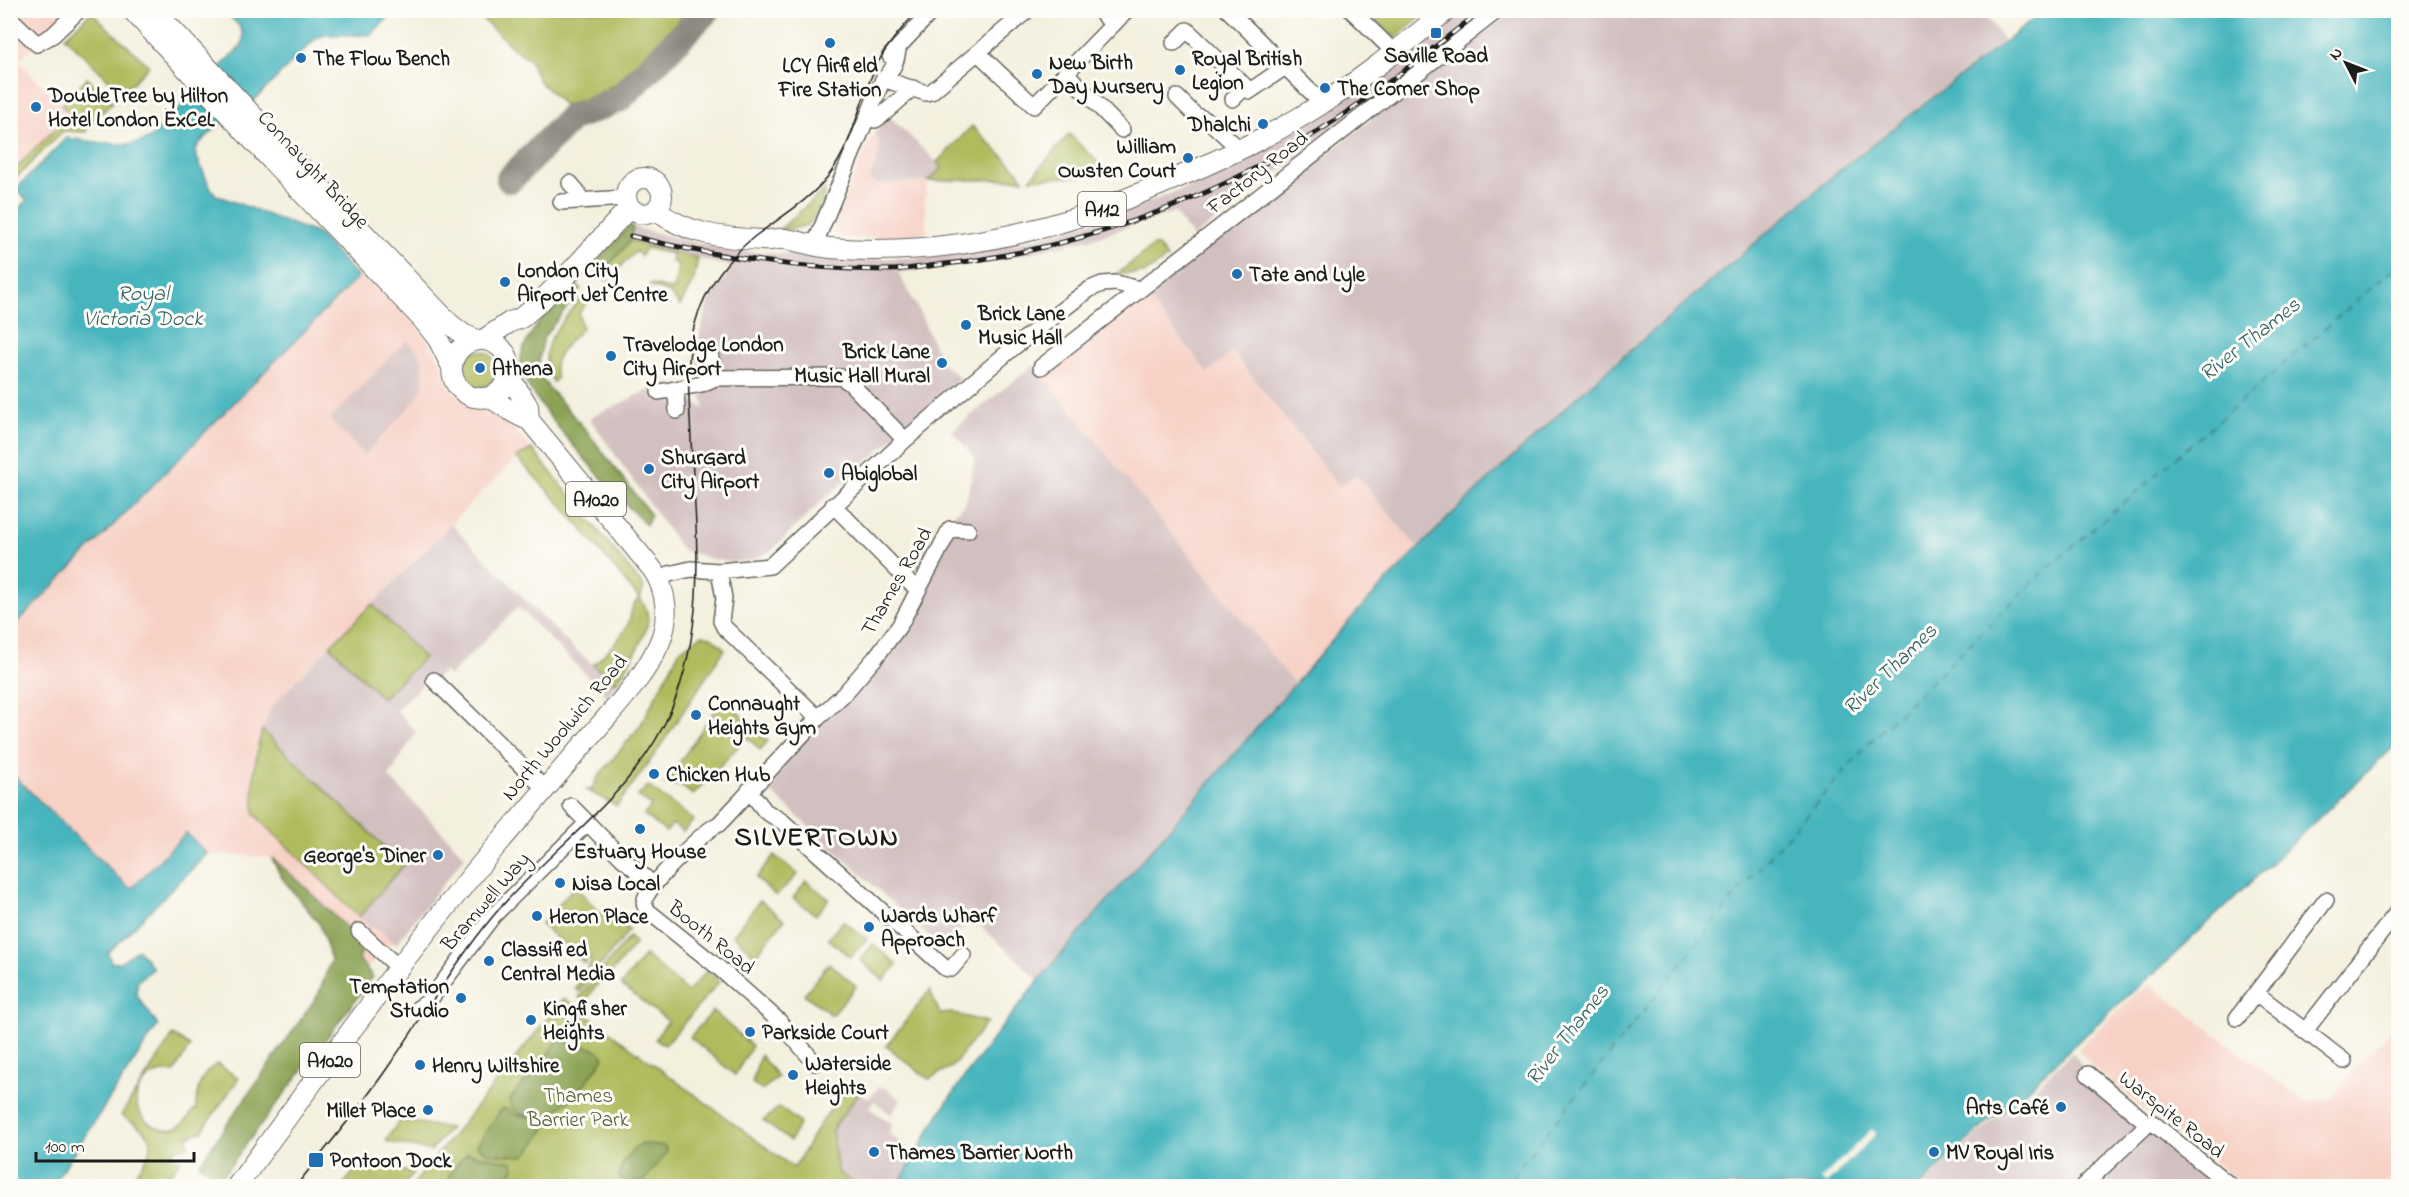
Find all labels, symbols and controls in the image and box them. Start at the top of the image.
marker: Saville Road [1429,26,1443,40]
north arrow [2316,33,2376,93]
marker: LCY Airfield Fire Station [823,36,837,50]
place label: Saville Road [1384,42,1488,72]
text: N [2324,42,2349,66]
place label: The Flow Bench [313,45,450,75]
place label: Royal British Legion [1192,45,1302,101]
place label: New Birth Day Nursery [1048,49,1164,105]
marker: The Flow Bench [294,51,308,65]
place label: LCY Airfield Fire Station [778,52,881,106]
marker: Royal British Legion [1173,63,1187,77]
marker: New Birth Day Nursery [1030,67,1044,81]
place label: The Corner Shop [1337,75,1480,105]
marker: The Corner Shop [1318,81,1332,95]
place label: DoubleTree by Hilton Hotel London ExCeL [47,82,228,136]
marker: DoubleTree by Hilton Hotel London ExCeL [29,100,43,114]
street label: Connaught Bridge [248,104,376,238]
place label: Dhalchi [1187,111,1251,141]
marker: Dhalchi [1256,117,1270,131]
street label: Factory Road [1200,124,1317,225]
place label: William Owsten Court [1058,133,1177,187]
marker: William Owsten Court [1181,151,1195,165]
road number: A112 [1078,192,1126,226]
place label: London City Airport Jet Centre [517,257,668,311]
place label: Tate and Lyle [1249,261,1366,293]
marker: Tate and Lyle [1230,267,1244,281]
marker: London City Airport Jet Centre [498,275,512,289]
water label: Royal Victoria Dock [83,279,204,336]
water label: River Thames [2194,290,2309,390]
place label: Brick Lane Music Hall [977,300,1066,354]
marker: Brick Lane Music Hall [959,318,973,332]
place label: Travelodge London City Airport [623,331,784,387]
place label: Brick Lane Music Hall Mural [794,338,931,392]
marker: Travelodge London City Airport [604,349,618,363]
place label: Athena [492,355,553,385]
marker: Brick Lane Music Hall Mural [935,356,949,370]
marker: Athena [473,361,487,375]
place label: ShurGard City Airport [661,444,760,500]
place label: Abiglobal [841,460,918,492]
marker: ShurGard City Airport [642,462,656,476]
marker: Abiglobal [822,466,836,480]
road number: A1020 [566,482,626,516]
street label: Thames Road [855,522,941,642]
water label: River Thames [1837,616,1946,724]
street label: North Woolwich Road [495,649,636,808]
place label: Connaught Heights Gym [708,690,816,746]
marker: Connaught Heights Gym [689,708,703,722]
place label: Chicken Hub [666,761,771,791]
marker: Chicken Hub [647,767,661,781]
district label: SILVERTOWN [734,819,900,858]
marker: Estuary House [633,822,647,836]
place label: Estuary House [574,838,707,870]
place label: George's Diner [304,842,426,874]
street label: Bramwell Way [434,846,540,961]
marker: George's Diner [431,848,445,862]
place label: Nisa Local [572,870,661,900]
marker: Nisa Local [553,876,567,890]
street label: Booth Road [660,894,761,983]
place label: Wards Wharf Approach [881,902,998,956]
place label: Heron Place [549,903,649,933]
marker: Heron Place [530,909,544,923]
marker: Wards Wharf Approach [862,920,876,934]
place label: Classified Central Media [501,936,615,990]
marker: Classified Central Media [482,954,496,968]
place label: Temptation Studio [349,973,449,1027]
water label: River Thames [1519,978,1619,1093]
marker: Temptation Studio [454,991,468,1005]
place label: Kingfisher Heights [543,995,627,1051]
marker: Kingfisher Heights [524,1013,538,1027]
place label: Parkside Court [762,1019,890,1049]
marker: Parkside Court [743,1025,757,1039]
road number: A1020 [300,1043,360,1077]
place label: Waterside Heights [805,1050,892,1106]
place label: Henry Wiltshire [432,1052,560,1084]
marker: Henry Wiltshire [413,1058,427,1072]
street label: Warspite Road [2111,1065,2230,1167]
marker: Waterside Heights [786,1068,800,1082]
park label: Thames Barrier Park [526,1082,629,1136]
place label: Arts Café [1966,1094,2050,1124]
place label: Millet Place [326,1097,417,1127]
marker: Arts Café [2054,1100,2068,1114]
marker: Millet Place [421,1103,435,1117]
scale bar [36,1125,194,1163]
text: 100 m [45,1135,85,1161]
place label: Thames Barrier North [886,1139,1073,1169]
place label: MV Royal Iris [1946,1139,2054,1171]
marker: Thames Barrier North [867,1145,881,1159]
marker: MV Royal Iris [1927,1145,1941,1159]
place label: Pontoon Dock [330,1147,452,1177]
marker: Pontoon Dock [307,1151,325,1169]

